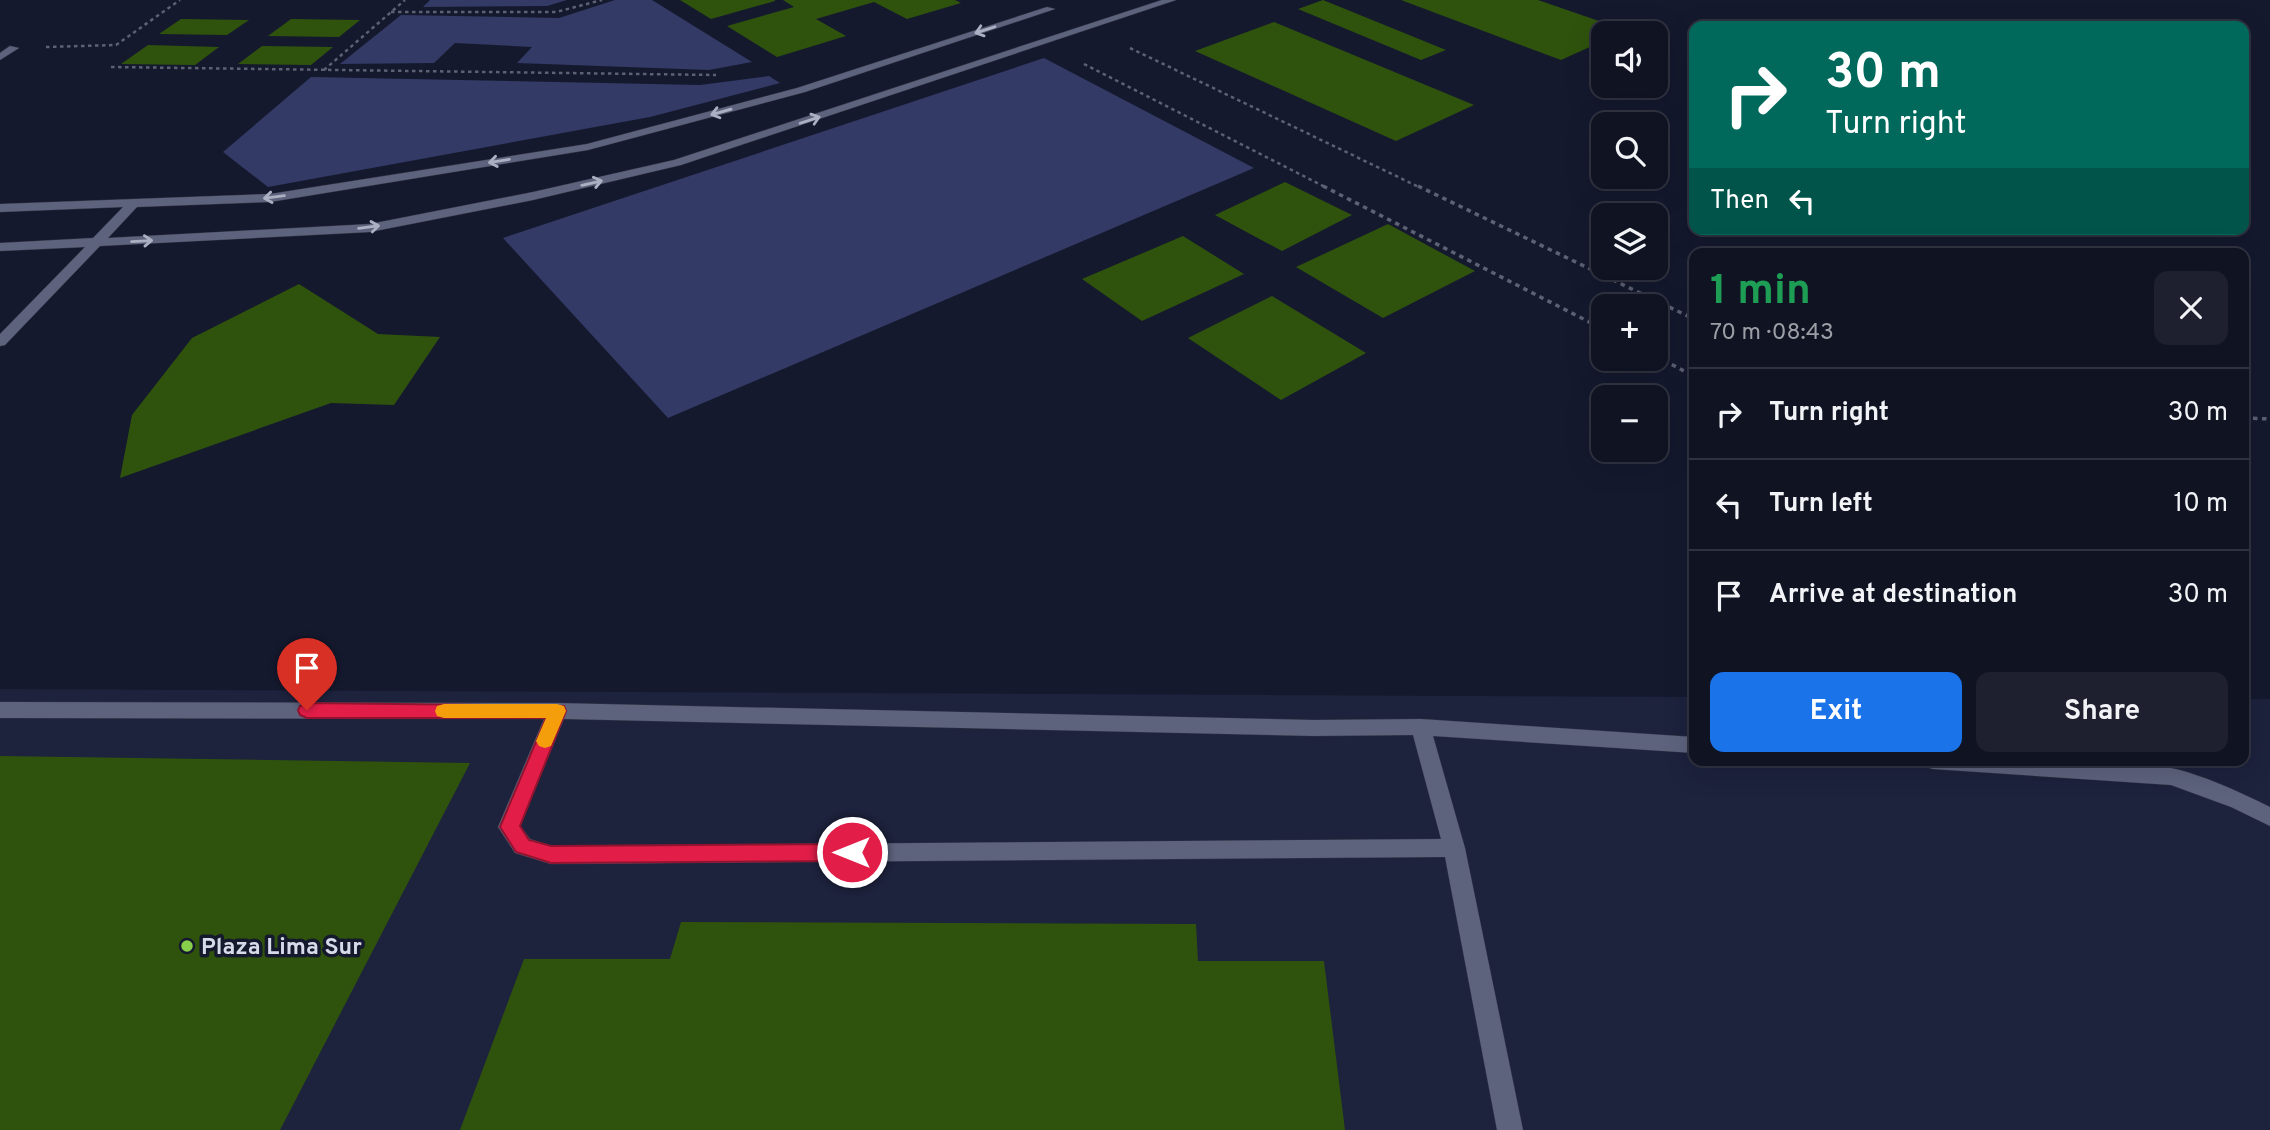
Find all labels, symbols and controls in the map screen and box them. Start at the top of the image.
map controls [1591,21,1668,462]
button: sound [1591,21,1668,98]
one-way arrow [974,24,996,37]
text: 30 m [1825,44,1941,106]
icon: right [1710,49,1801,140]
text: Turn right [1825,105,1967,145]
one-way arrow [710,107,732,120]
one-way arrow [799,112,821,125]
button: search [1591,112,1668,189]
one-way arrow [488,155,511,168]
one-way arrow [580,176,603,189]
icon: left [1783,182,1821,220]
text: Then [1710,185,1769,218]
one-way arrow [264,190,286,203]
button: layers [1591,203,1668,280]
one-way arrow [357,220,379,233]
one-way arrow [130,234,152,247]
text: 1 min [1710,266,1811,319]
button: close [2154,271,2228,345]
button: + [1591,294,1668,371]
text: 70 m · 08:43 [1710,319,1834,348]
button: − [1591,385,1668,462]
icon: right [1710,395,1748,433]
text: Turn right [1769,397,1889,430]
text: 30 m [2168,397,2228,430]
icon: left [1710,486,1748,524]
text: Turn left [1769,488,1873,521]
text: 10 m [2173,488,2228,521]
icon: arrive [1710,577,1748,615]
text: Arrive at destination [1769,579,2017,612]
text: 30 m [2168,579,2228,612]
pin [277,638,337,710]
icon: arrive [288,649,326,687]
button: Exit [1710,672,1962,752]
button: Share [1976,672,2228,752]
position arrow [815,815,889,889]
place label: Plaza Lima Sur [201,934,362,963]
marker: Plaza Lima Sur [179,938,195,954]

